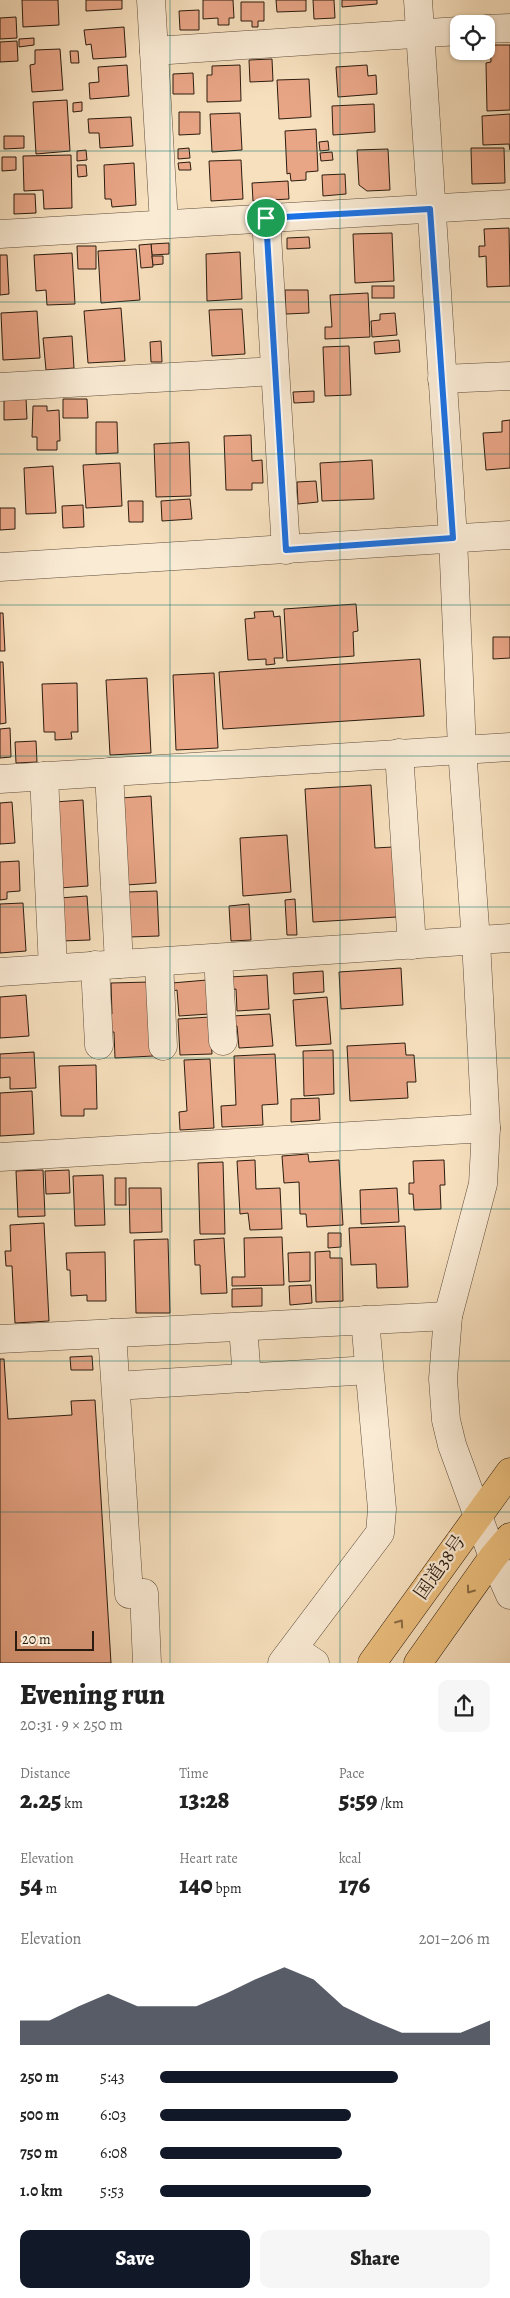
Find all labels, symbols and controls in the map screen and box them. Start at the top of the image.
map controls [450,15,495,60]
button: locate [450,15,495,60]
pin [245,197,287,239]
icon: arrive [252,204,280,232]
street label: 国道38号 [408,1529,472,1605]
one-way arrow [467,1584,476,1594]
one-way arrow [394,1619,403,1629]
scale bar [15,1628,94,1651]
text: 20 m [22,1630,51,1649]
text: Evening run [20,1676,165,1714]
button: share [438,1680,490,1732]
text: 20:31 · 9 × 250 m [20,1714,123,1736]
text: Distance [20,1764,70,1783]
text: Time [179,1764,208,1783]
text: Pace [339,1764,365,1783]
text: 2.25 [20,1783,61,1817]
text: 13:28 [179,1783,230,1817]
text: 5:59 [339,1783,378,1817]
text: km [61,1794,83,1813]
text: /km [378,1794,404,1813]
text: Elevation [20,1849,74,1868]
text: Heart rate [179,1849,238,1868]
text: kcal [339,1849,361,1868]
text: 54 [20,1868,43,1902]
text: 140 [179,1868,213,1902]
text: 176 [339,1868,370,1902]
text: m [43,1879,57,1898]
text: bpm [213,1879,242,1898]
text: Elevation [20,1928,81,1950]
text: 201–206 m [419,1928,490,1950]
text: 250 m [20,2066,59,2088]
text: 5:43 [100,2066,125,2088]
text: 500 m [20,2104,59,2126]
text: 6:03 [100,2104,126,2126]
text: 750 m [20,2142,58,2164]
text: 6:08 [100,2142,128,2164]
text: 1.0 km [20,2180,63,2202]
text: 5:53 [100,2180,124,2202]
button: Save [20,2230,250,2288]
button: Share [260,2230,490,2288]

